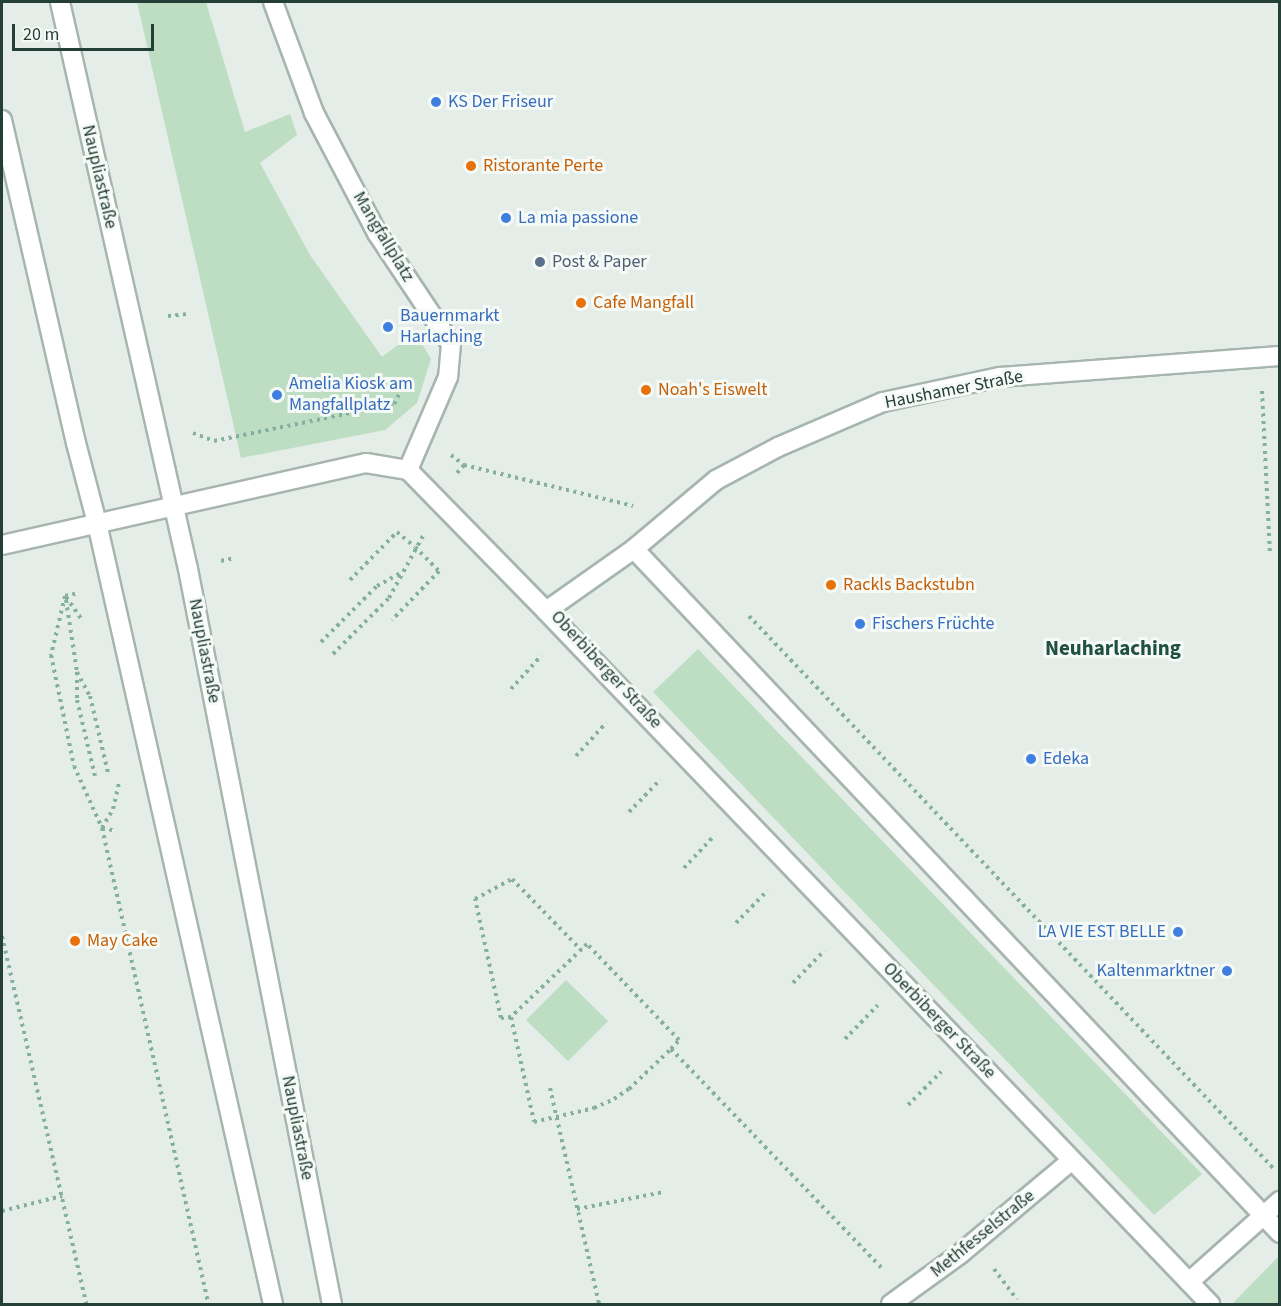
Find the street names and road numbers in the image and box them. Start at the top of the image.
street label: Naupliastraße [77,123,121,231]
street label: Mangfallplatz [348,188,418,286]
street label: Haushamer Straße [883,366,1025,414]
street label: Naupliastraße [183,597,225,705]
street label: Oberbiberger Straße [546,607,666,733]
street label: Oberbiberger Straße [878,958,1000,1084]
street label: Naupliastraße [276,1074,318,1182]
street label: Methfesselstraße [927,1185,1039,1283]

